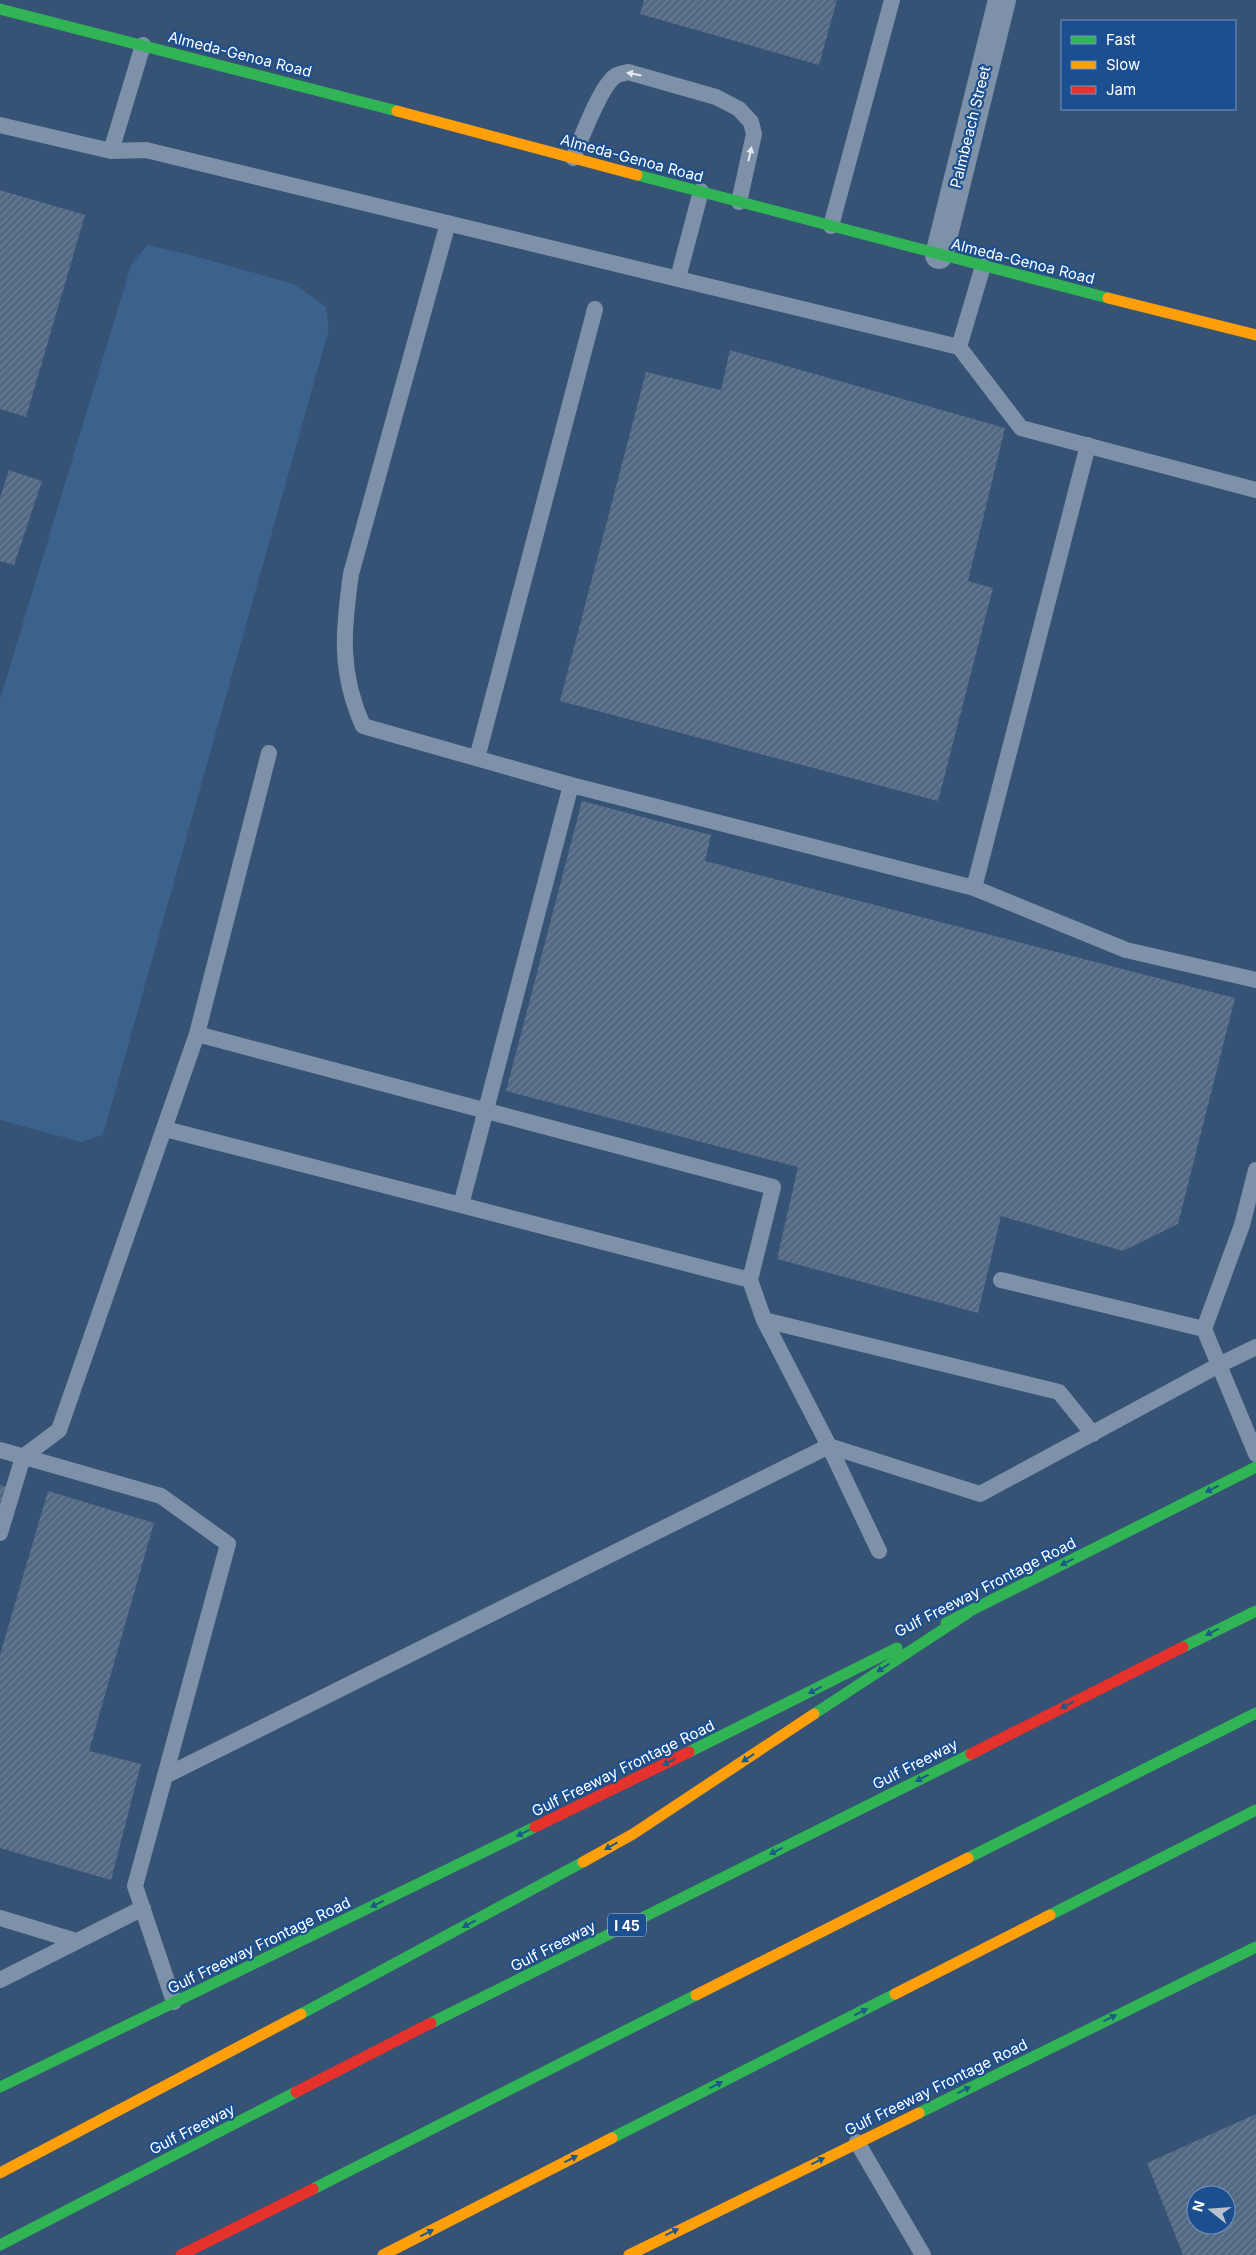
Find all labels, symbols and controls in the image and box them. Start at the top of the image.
legend [1061,20,1236,110]
street label: Almeda-Genoa Road [166,27,314,81]
text: Fast [1106,30,1136,49]
text: Slow [1106,55,1140,74]
street label: Palmbeach Street [946,64,994,190]
one-way arrow [625,70,641,78]
text: Jam [1106,80,1136,99]
street label: Almeda-Genoa Road [558,130,706,186]
one-way arrow [746,147,754,162]
street label: Almeda-Genoa Road [949,234,1097,288]
one-way arrow [1205,1485,1220,1493]
street label: Gulf Freeway Frontage Road [891,1533,1079,1641]
one-way arrow [1060,1558,1074,1566]
one-way arrow [1205,1628,1220,1637]
one-way arrow [877,1664,890,1673]
one-way arrow [808,1686,822,1694]
one-way arrow [1060,1701,1074,1709]
street label: Gulf Freeway Frontage Road [528,1715,718,1821]
street label: Gulf Freeway [869,1734,961,1794]
one-way arrow [741,1753,754,1763]
one-way arrow [662,1758,676,1766]
one-way arrow [915,1774,929,1782]
one-way arrow [516,1829,530,1837]
one-way arrow [604,1842,618,1850]
one-way arrow [769,1846,784,1855]
street label: Gulf Freeway Frontage Road [164,1892,354,1998]
one-way arrow [370,1900,384,1908]
road number: I 45 [608,1914,646,1936]
street label: Gulf Freeway [507,1916,599,1976]
one-way arrow [462,1920,475,1929]
one-way arrow [854,2008,868,2016]
one-way arrow [1103,2014,1117,2022]
street label: Gulf Freeway Frontage Road [841,2034,1031,2140]
one-way arrow [709,2081,723,2089]
one-way arrow [957,2085,971,2093]
street label: Gulf Freeway [146,2099,238,2159]
one-way arrow [564,2155,579,2163]
one-way arrow [811,2157,825,2165]
north arrow [1186,2185,1236,2235]
text: N [1188,2198,1208,2214]
one-way arrow [665,2228,679,2236]
one-way arrow [419,2229,434,2237]

